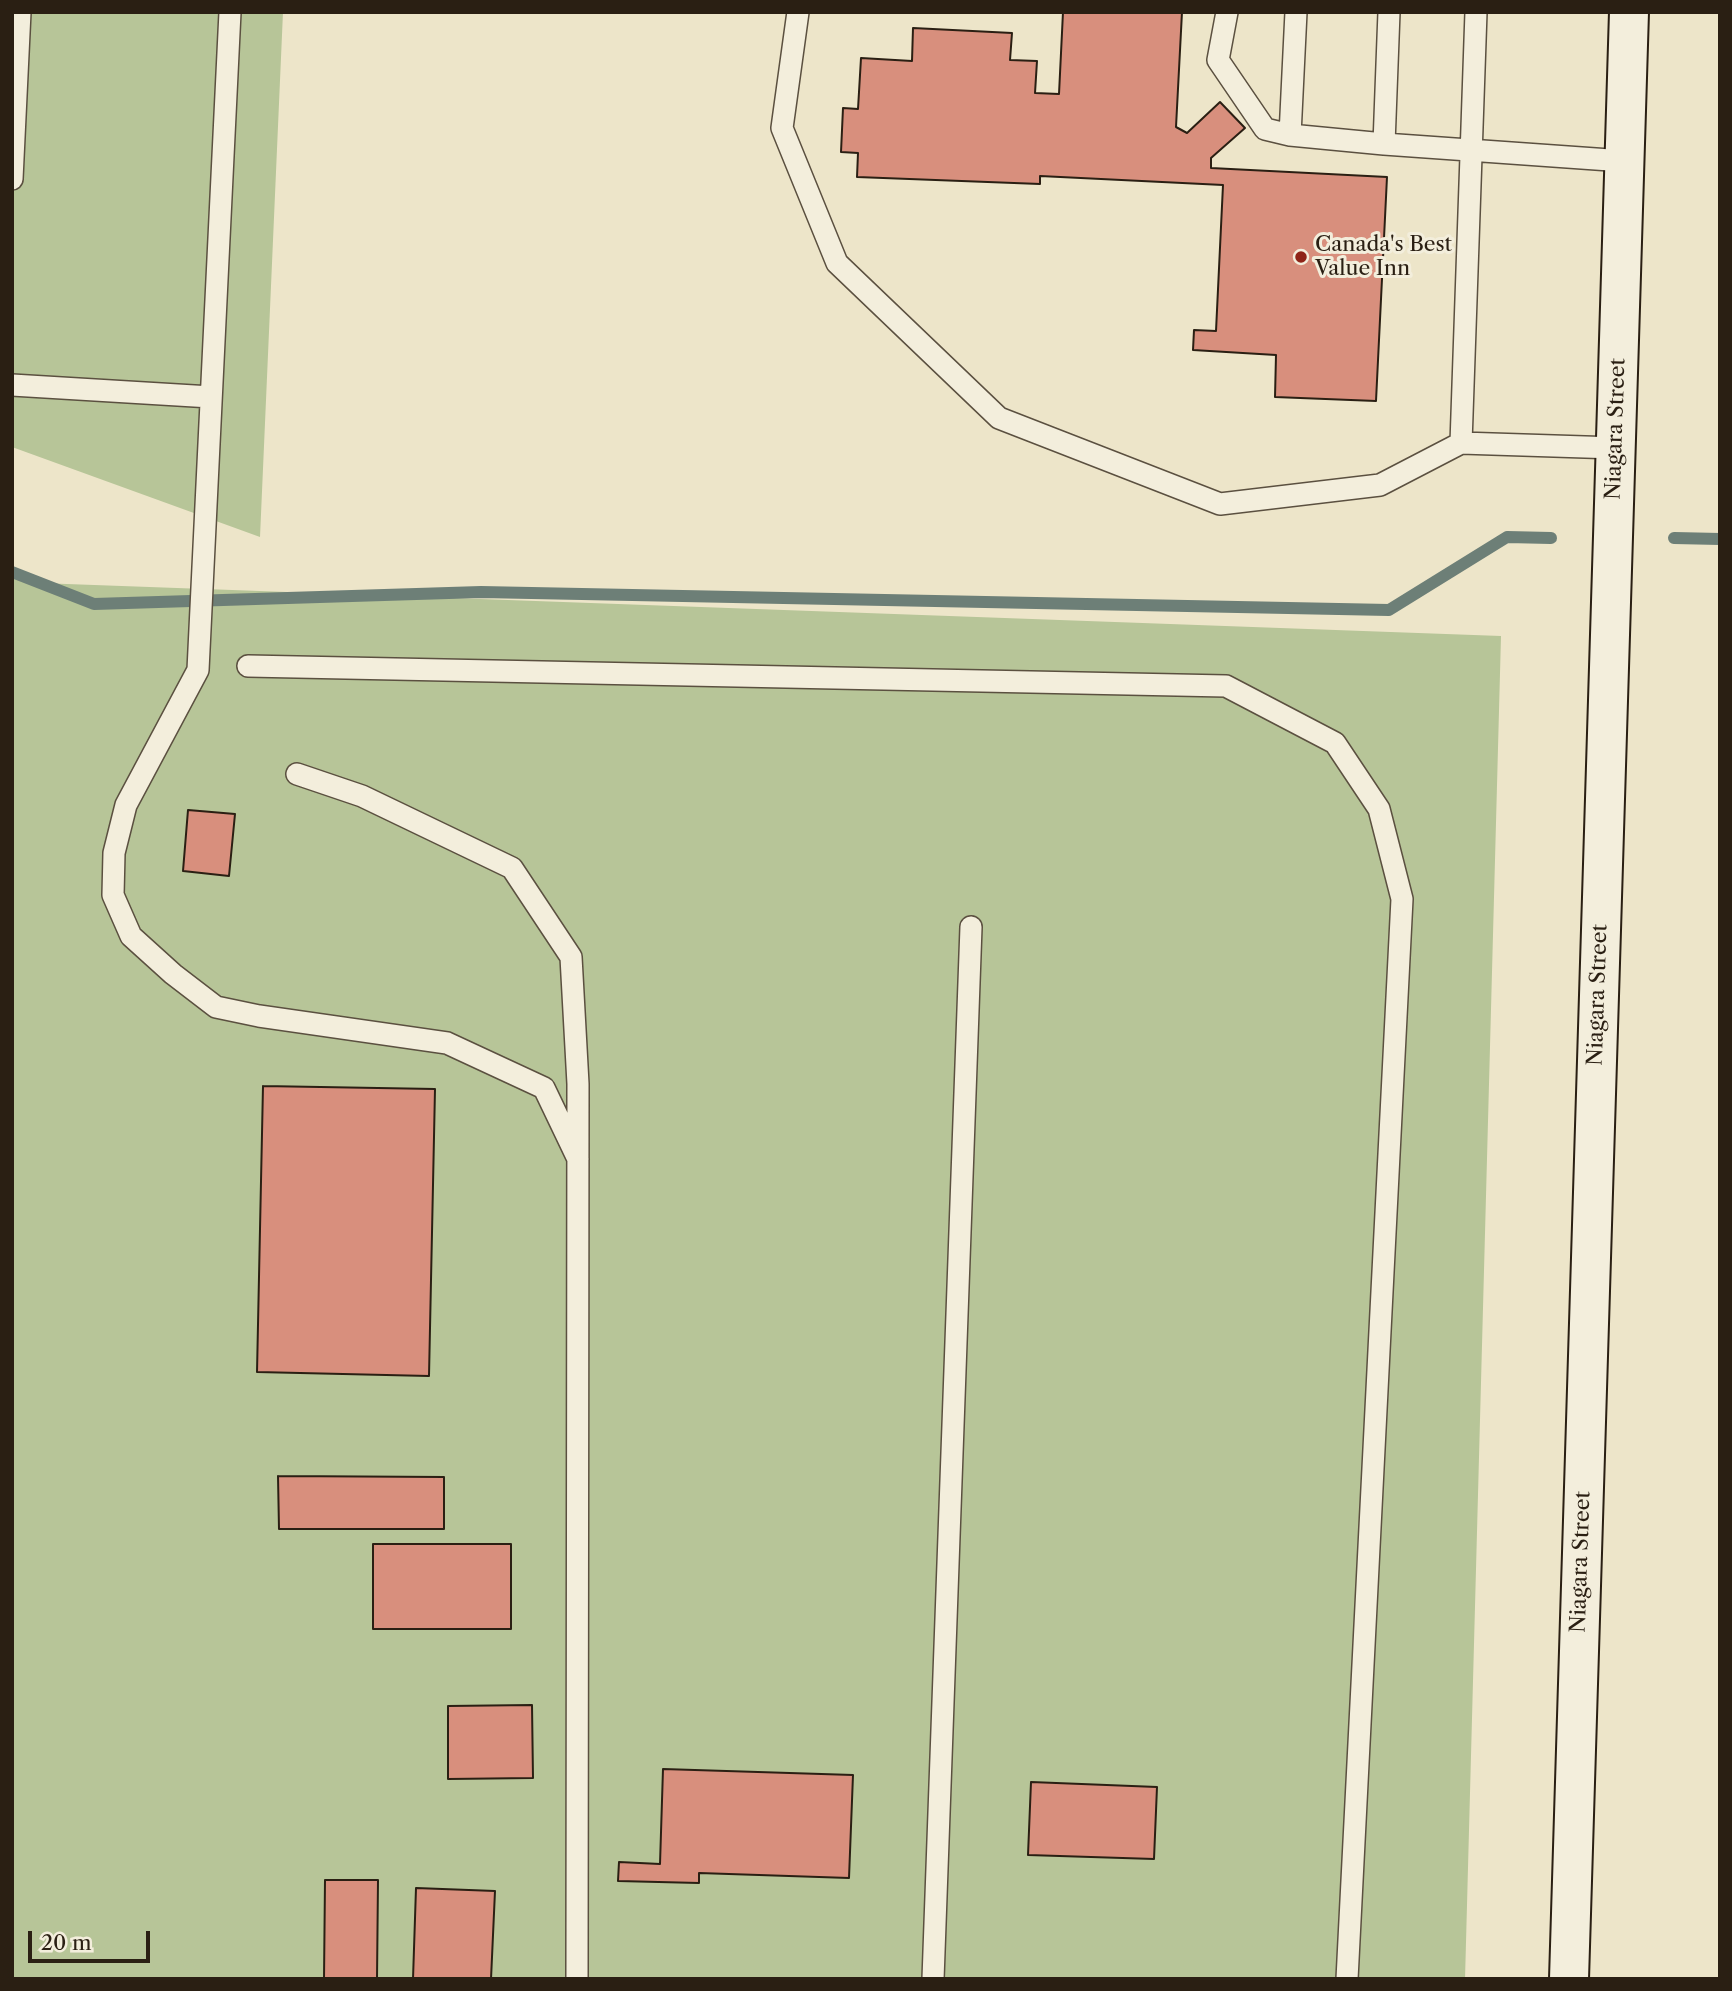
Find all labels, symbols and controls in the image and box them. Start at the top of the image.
place label: Canada's Best Value Inn [1315,232,1452,282]
marker: Canada's Best Value Inn [1293,249,1309,265]
street label: Niagara Street [1601,358,1631,500]
street label: Niagara Street [1583,924,1613,1066]
street label: Niagara Street [1566,1491,1596,1633]
scale bar [32,1918,154,1962]
text: 20 m [41,1930,92,1955]

